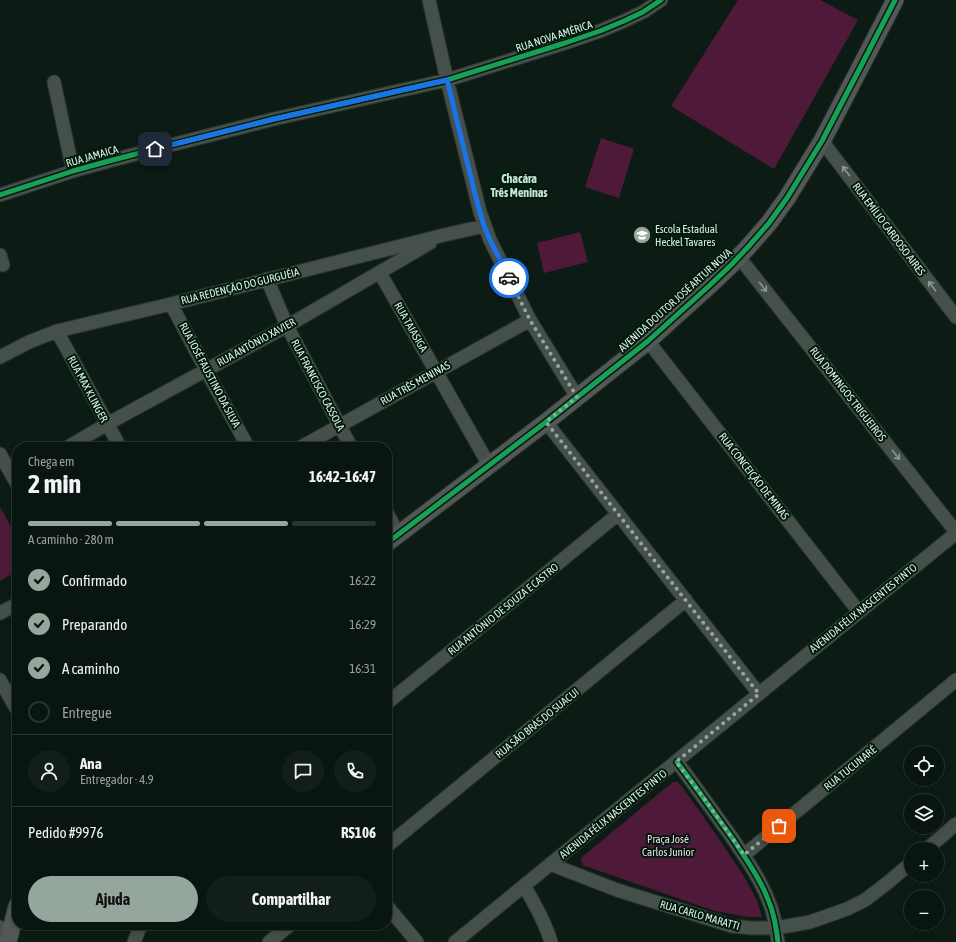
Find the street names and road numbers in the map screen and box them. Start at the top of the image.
street label: RUA NOVA AMÉRICA [514,18,594,54]
street label: RUA JAMAICA [65,143,120,169]
street label: RUA EMÍLIO CARDOSO AIRES [850,180,928,278]
street label: AVENIDA DOUTOR JOSÉ ARTUR NOVA [616,246,734,354]
street label: RUA REDENÇÃO DO GURGUÉIA [180,265,301,307]
street label: RUA TAIASIGA [392,300,430,355]
street label: RUA ANTÔNIO XAVIER [215,315,298,368]
street label: RUA JOSÉ FAUSTINO DA SILVA [177,320,243,430]
street label: RUA FRANCISCO CASSOLA [289,337,347,433]
street label: RUA DOMINGOS TRIGUEIROS [808,345,889,444]
street label: RUA MAX KLINGER [66,354,111,425]
street label: RUA TRÊS MENINAS [378,359,452,407]
street label: RUA CONCEIÇÃO DE MINAS [717,430,792,522]
street label: RUA ANTÔNIO DE SOUZA E CASTRO [445,561,561,657]
street label: AVENIDA FÉLIX NASCENTES PINTO [807,561,919,655]
street label: RUA SÃO BRÁS DO SUACUI [493,686,581,760]
street label: RUA TUCUNARÉ [821,743,879,793]
street label: AVENIDA FÉLIX NASCENTES PINTO [557,767,669,861]
street label: RUA CARLO MARATTI [659,898,741,932]

